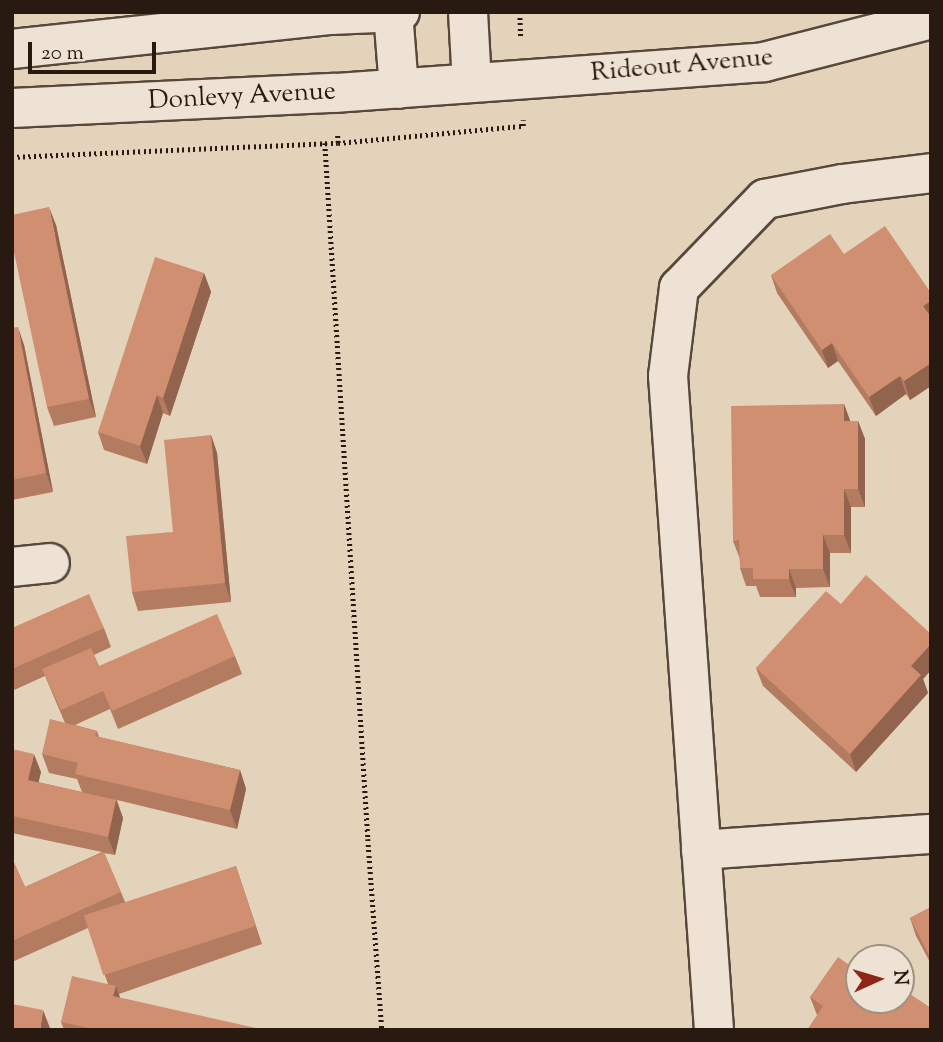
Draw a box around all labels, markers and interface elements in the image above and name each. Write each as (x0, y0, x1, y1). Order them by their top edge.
scale bar (32, 28, 159, 72)
text: 20 m (41, 39, 84, 69)
street label: Rideout Avenue (590, 42, 774, 90)
street label: Donlevy Avenue (147, 77, 337, 117)
north arrow (845, 944, 915, 1014)
text: N (885, 969, 913, 986)

